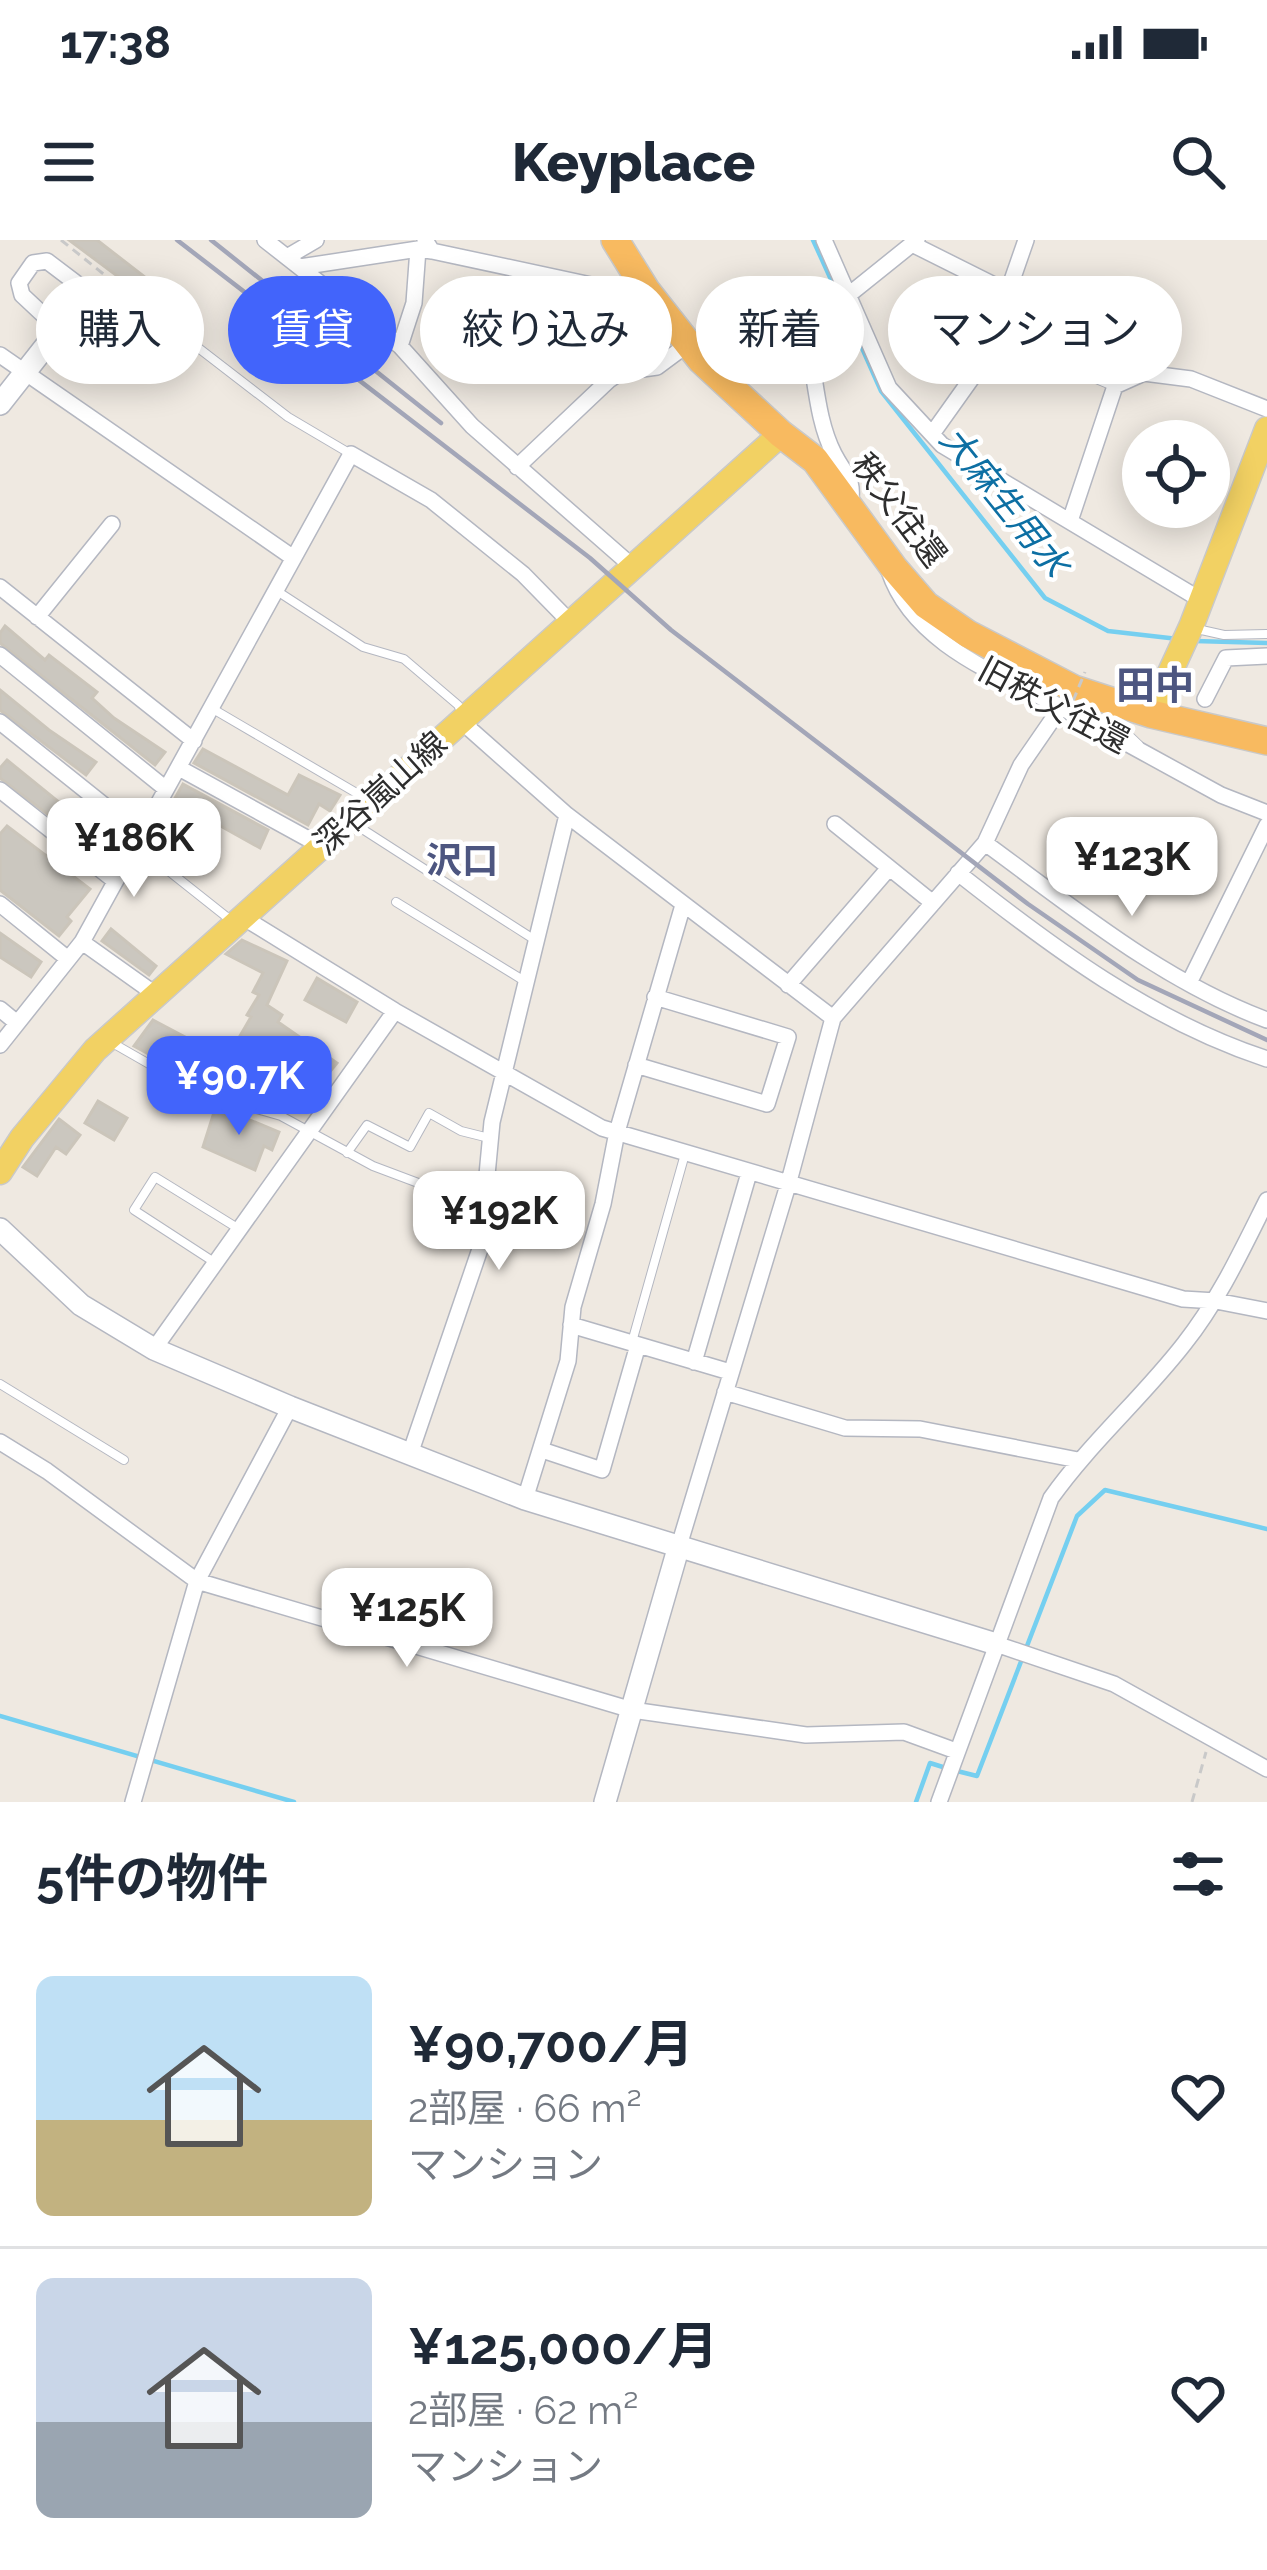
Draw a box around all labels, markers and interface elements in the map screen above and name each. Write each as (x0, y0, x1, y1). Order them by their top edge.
text: 17:38 (60, 16, 171, 69)
icon: menu (36, 129, 102, 195)
icon: search (1165, 129, 1231, 195)
text: Keyplace (512, 130, 755, 194)
chip: 購入 (36, 276, 204, 384)
chip: 賃貸 (228, 276, 396, 384)
chip: 絞り込み (420, 276, 672, 384)
chip: 新着 (696, 276, 864, 384)
chip: マンション (888, 276, 1182, 384)
water label: 大麻生用水 (932, 418, 1080, 587)
map controls (1122, 420, 1230, 528)
button: locate (1122, 420, 1230, 528)
street label: 秩父往還 (844, 446, 954, 574)
street label: 旧秩父往還 (972, 649, 1136, 761)
district label: 田中 (1116, 662, 1194, 708)
street label: 深谷嵐山線 (306, 723, 454, 863)
pin: ¥186K (50, 798, 218, 900)
text: ¥186K (74, 814, 194, 860)
pin: ¥123K (1048, 817, 1216, 919)
text: ¥123K (1074, 833, 1190, 879)
district label: 沢口 (426, 839, 498, 881)
pin: ¥90.7K (141, 1036, 337, 1138)
text: ¥90.7K (174, 1052, 304, 1098)
pin: ¥192K (415, 1171, 583, 1273)
text: ¥192K (440, 1187, 558, 1233)
pin: ¥125K (323, 1568, 491, 1670)
text: ¥125K (349, 1584, 465, 1630)
icon: filters (1165, 1841, 1231, 1907)
text: 5件の物件 (36, 1848, 268, 1908)
text: ¥90,700/月 (408, 2014, 694, 2074)
icon: home (132, 2024, 276, 2168)
icon: heart (1165, 2063, 1231, 2129)
text: 2部屋 · 66 m² (408, 2085, 642, 2131)
text: マンション (408, 2141, 603, 2187)
text: ¥125,000/月 (408, 2316, 718, 2376)
icon: home (132, 2326, 276, 2470)
icon: heart (1165, 2365, 1231, 2431)
text: 2部屋 · 62 m² (408, 2387, 638, 2433)
text: マンション (408, 2443, 603, 2489)

